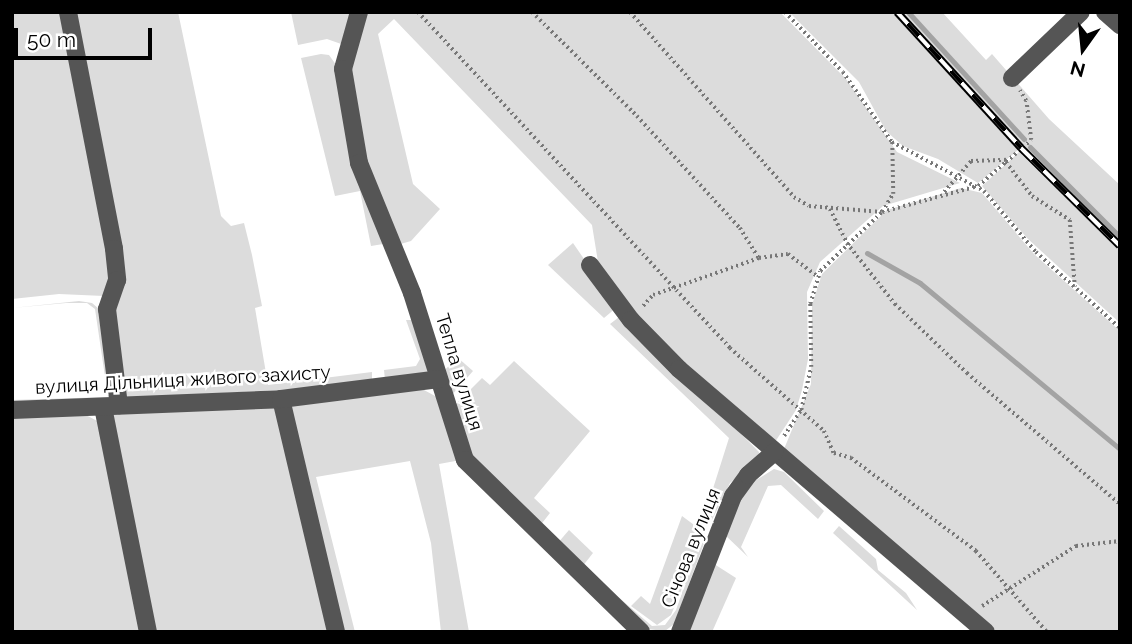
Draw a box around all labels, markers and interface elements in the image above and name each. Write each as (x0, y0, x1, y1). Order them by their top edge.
scale bar (18, 14, 156, 58)
north arrow (1048, 14, 1118, 84)
text: 50 m (27, 27, 76, 52)
text: N (1068, 57, 1087, 82)
street label: Тепла вулиця (430, 311, 488, 433)
street label: вулиця Дільниця живого захисту (35, 361, 331, 399)
street label: Січова вулиця (657, 485, 725, 611)

